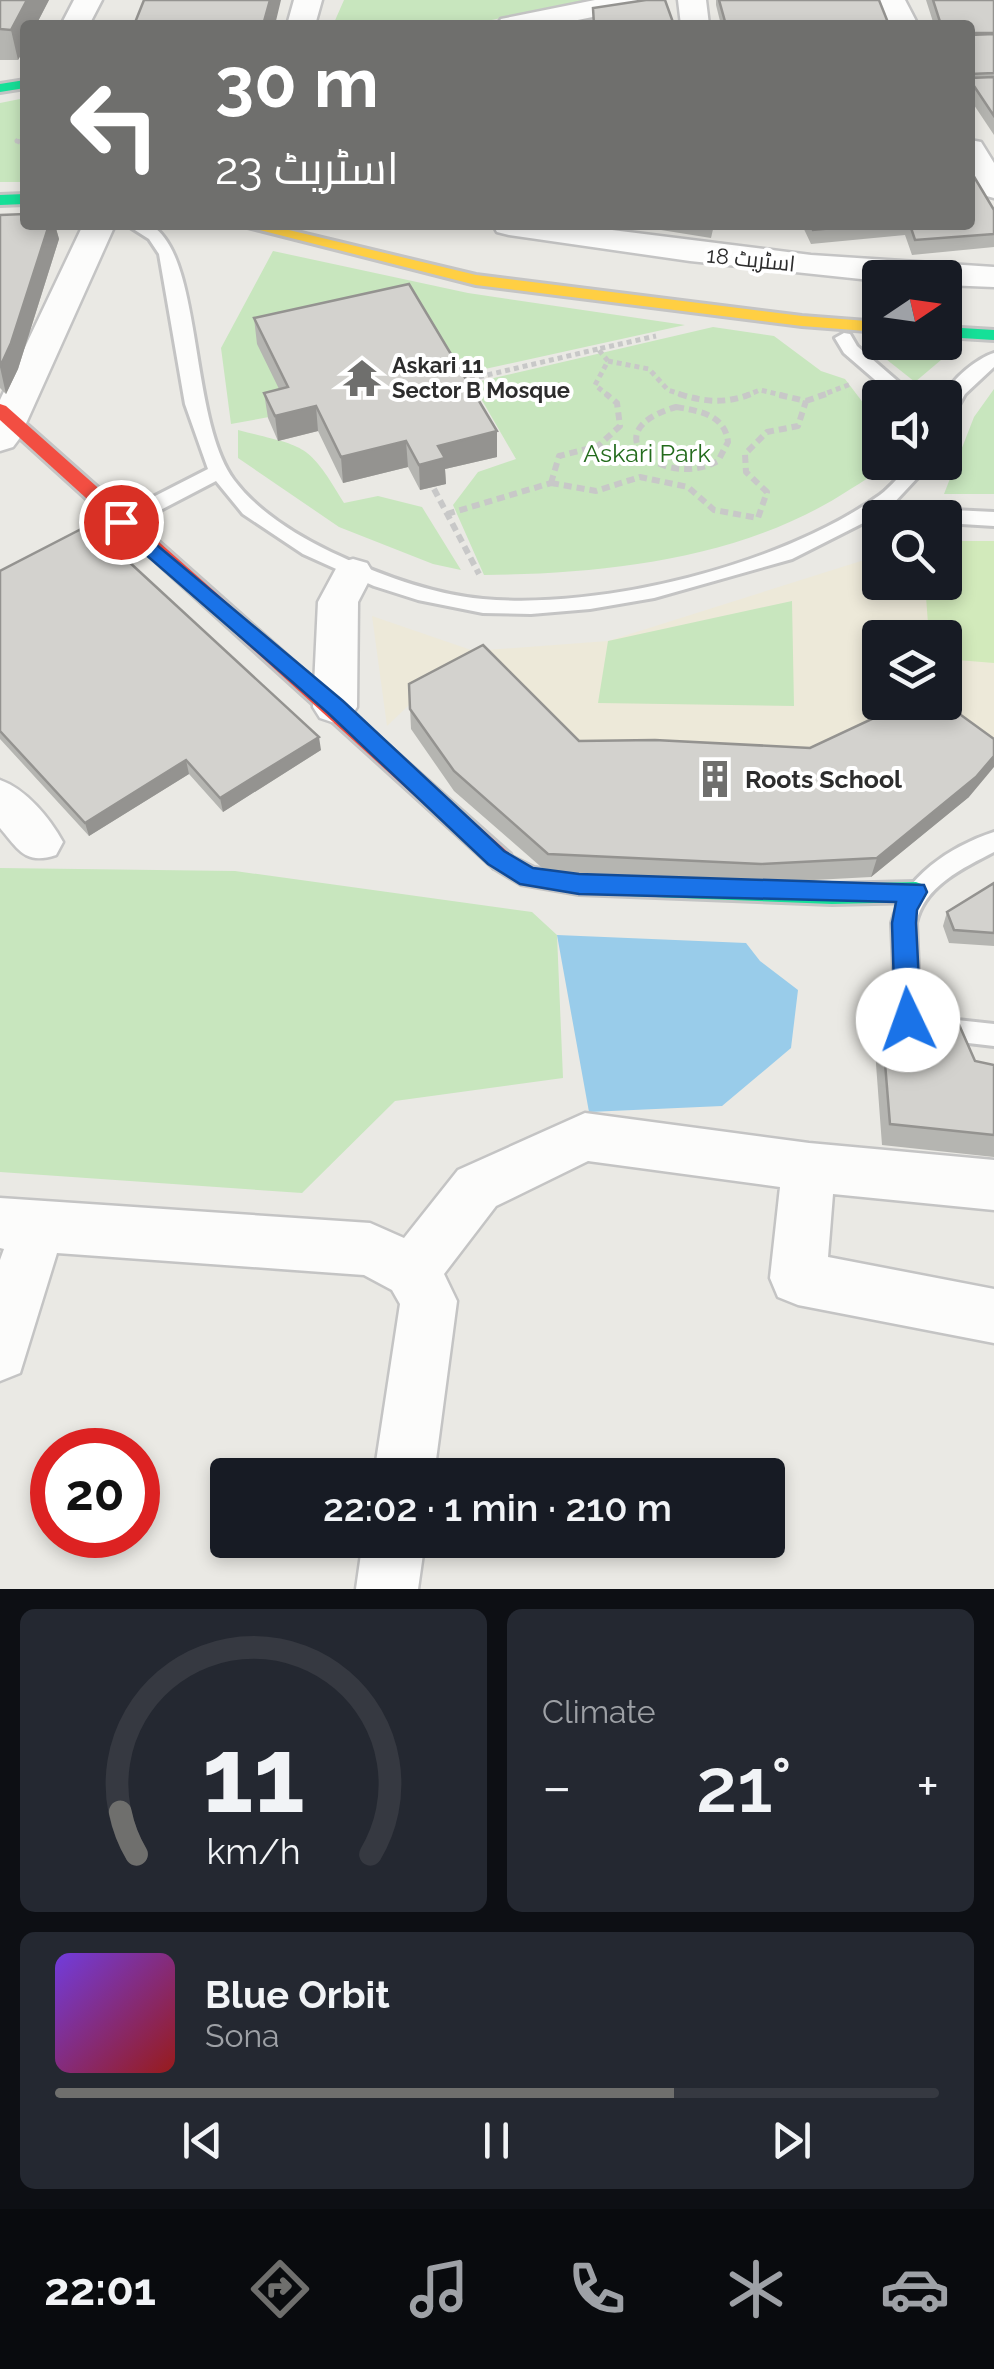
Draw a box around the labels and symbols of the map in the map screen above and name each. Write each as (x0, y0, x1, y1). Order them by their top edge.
street label: اسٹریٹ 18 (705, 241, 797, 277)
north arrow (862, 260, 962, 360)
place label: Askari 11 Sector B Mosque (392, 352, 570, 403)
temple icon: Askari 11 Sector B Mosque (341, 357, 383, 399)
park label: Askari Park (583, 438, 711, 468)
pin (79, 480, 164, 565)
building icon: Roots School (694, 758, 736, 800)
place label: Roots School (745, 764, 902, 794)
position arrow (856, 968, 960, 1072)
speed limit sign: 20 (30, 1428, 160, 1558)

